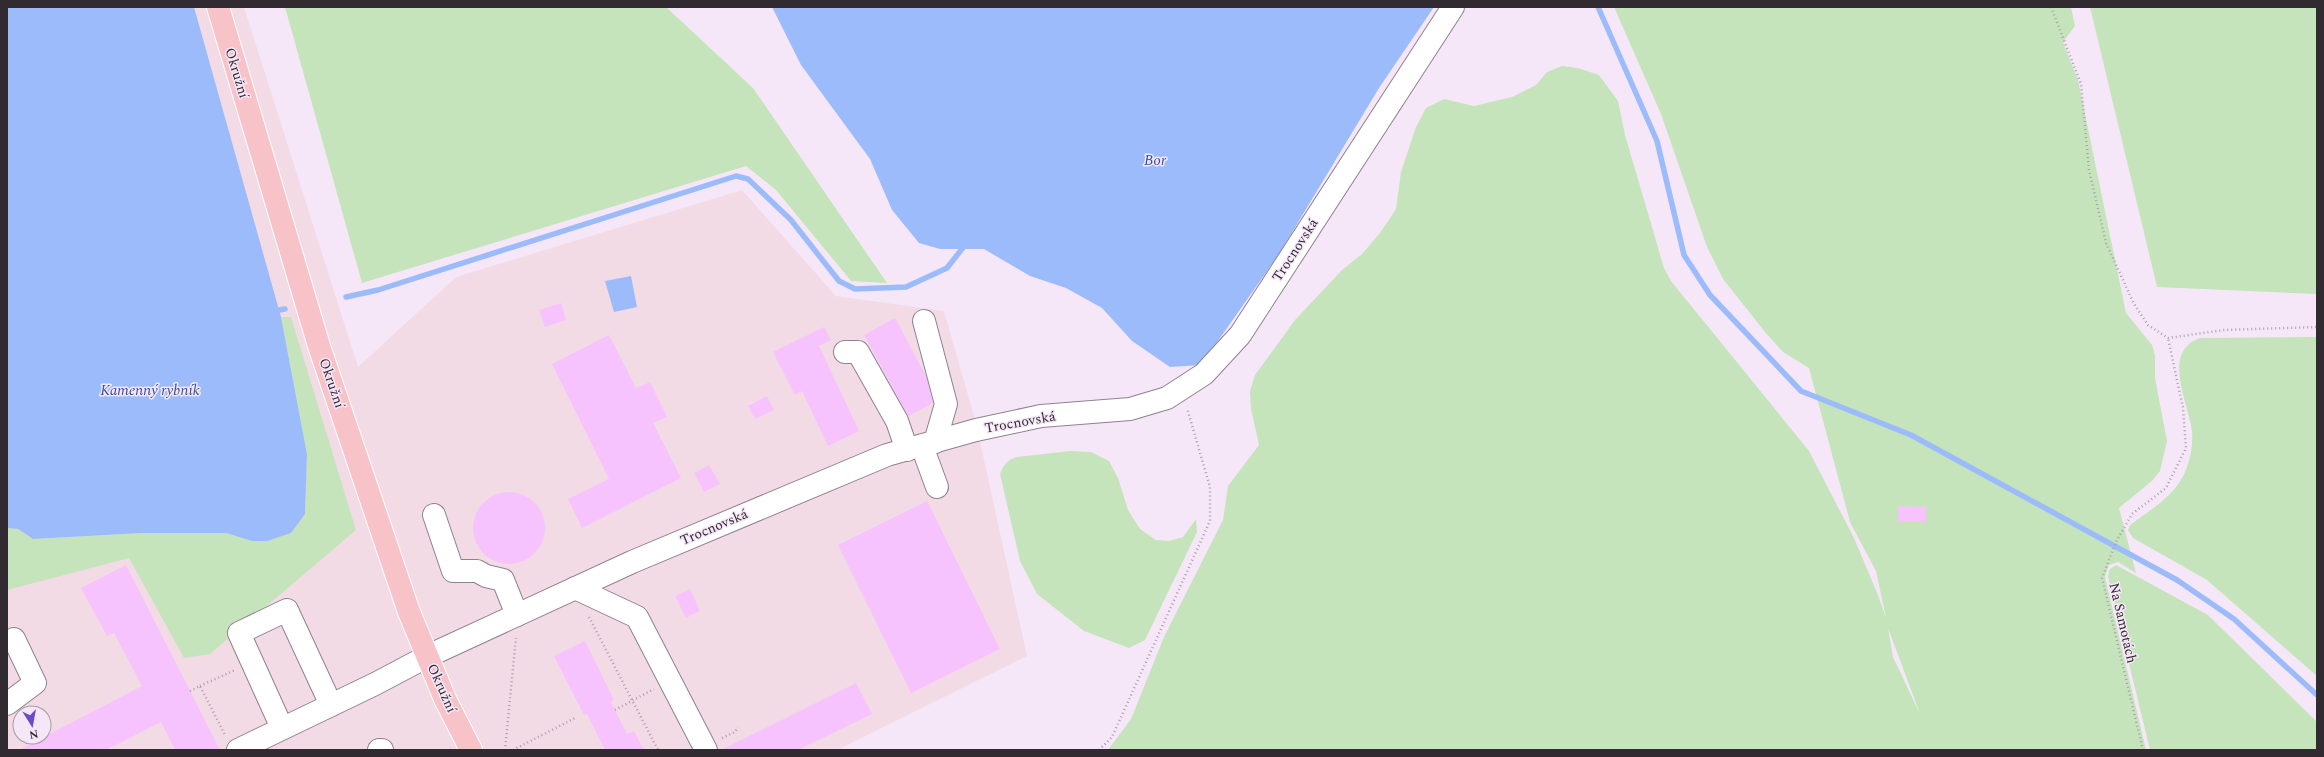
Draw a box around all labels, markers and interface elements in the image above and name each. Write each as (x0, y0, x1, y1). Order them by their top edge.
street label: Okružní (219, 45, 255, 101)
water label: Bor (1144, 149, 1167, 172)
street label: Trocnovská (1267, 214, 1323, 286)
street label: Okružní (314, 355, 351, 411)
water label: Kamenný rybník (100, 379, 200, 402)
street label: Trocnovská (983, 405, 1057, 439)
street label: Trocnovská (677, 503, 751, 551)
street label: Na Samotách (2104, 581, 2142, 665)
street label: Okružní (422, 660, 462, 716)
north arrow (12, 705, 52, 745)
text: N (28, 725, 40, 744)

